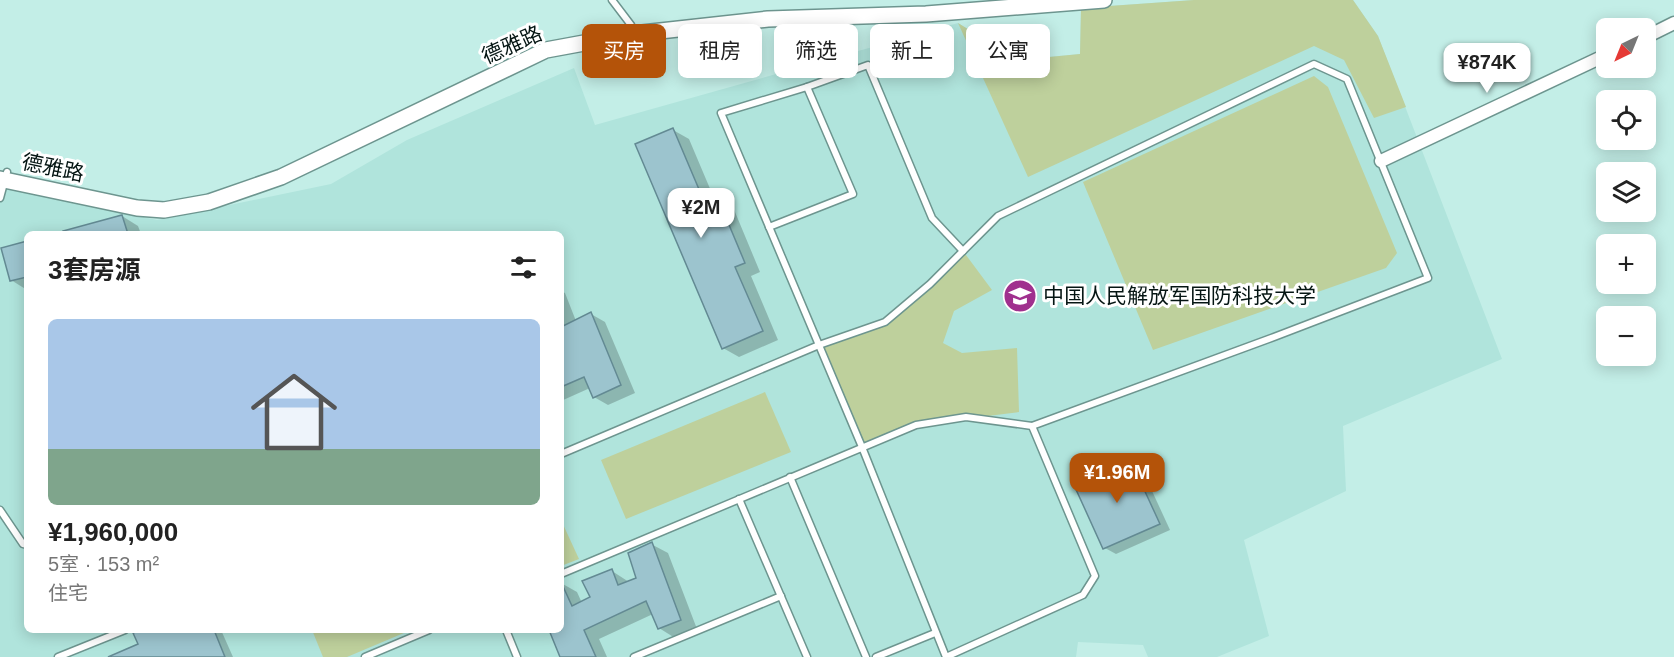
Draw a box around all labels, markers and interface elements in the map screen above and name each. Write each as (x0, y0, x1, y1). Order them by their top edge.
north arrow (1596, 18, 1656, 78)
map controls (1596, 18, 1656, 366)
street label: 德雅路 (478, 21, 545, 68)
chip: 买房 (582, 24, 666, 78)
chip: 租房 (678, 24, 762, 78)
chip: 筛选 (774, 24, 858, 78)
chip: 新上 (870, 24, 954, 78)
chip: 公寓 (966, 24, 1050, 78)
pin: ¥874K (1445, 43, 1529, 94)
text: ¥874K (1458, 51, 1516, 73)
button: locate (1596, 90, 1656, 150)
street label: 德雅路 (20, 150, 86, 185)
button: layers (1596, 162, 1656, 222)
pin: ¥2M (672, 188, 730, 239)
text: ¥2M (682, 196, 720, 218)
button: + (1596, 234, 1656, 294)
icon: filters (507, 251, 540, 284)
text: 3套房源 (48, 255, 140, 285)
school or university icon: 中国人民解放军国防科技大学 (1002, 278, 1038, 314)
place label: 中国人民解放军国防科技大学 (1043, 284, 1316, 307)
button: − (1596, 306, 1656, 366)
icon: home (240, 358, 348, 466)
pin: ¥1.96M (1068, 453, 1166, 504)
text: ¥1.96M (1084, 461, 1150, 483)
text: ¥1,960,000 (48, 517, 178, 547)
text: 5室 · 153 m² (48, 553, 159, 575)
text: 住宅 (48, 582, 88, 604)

